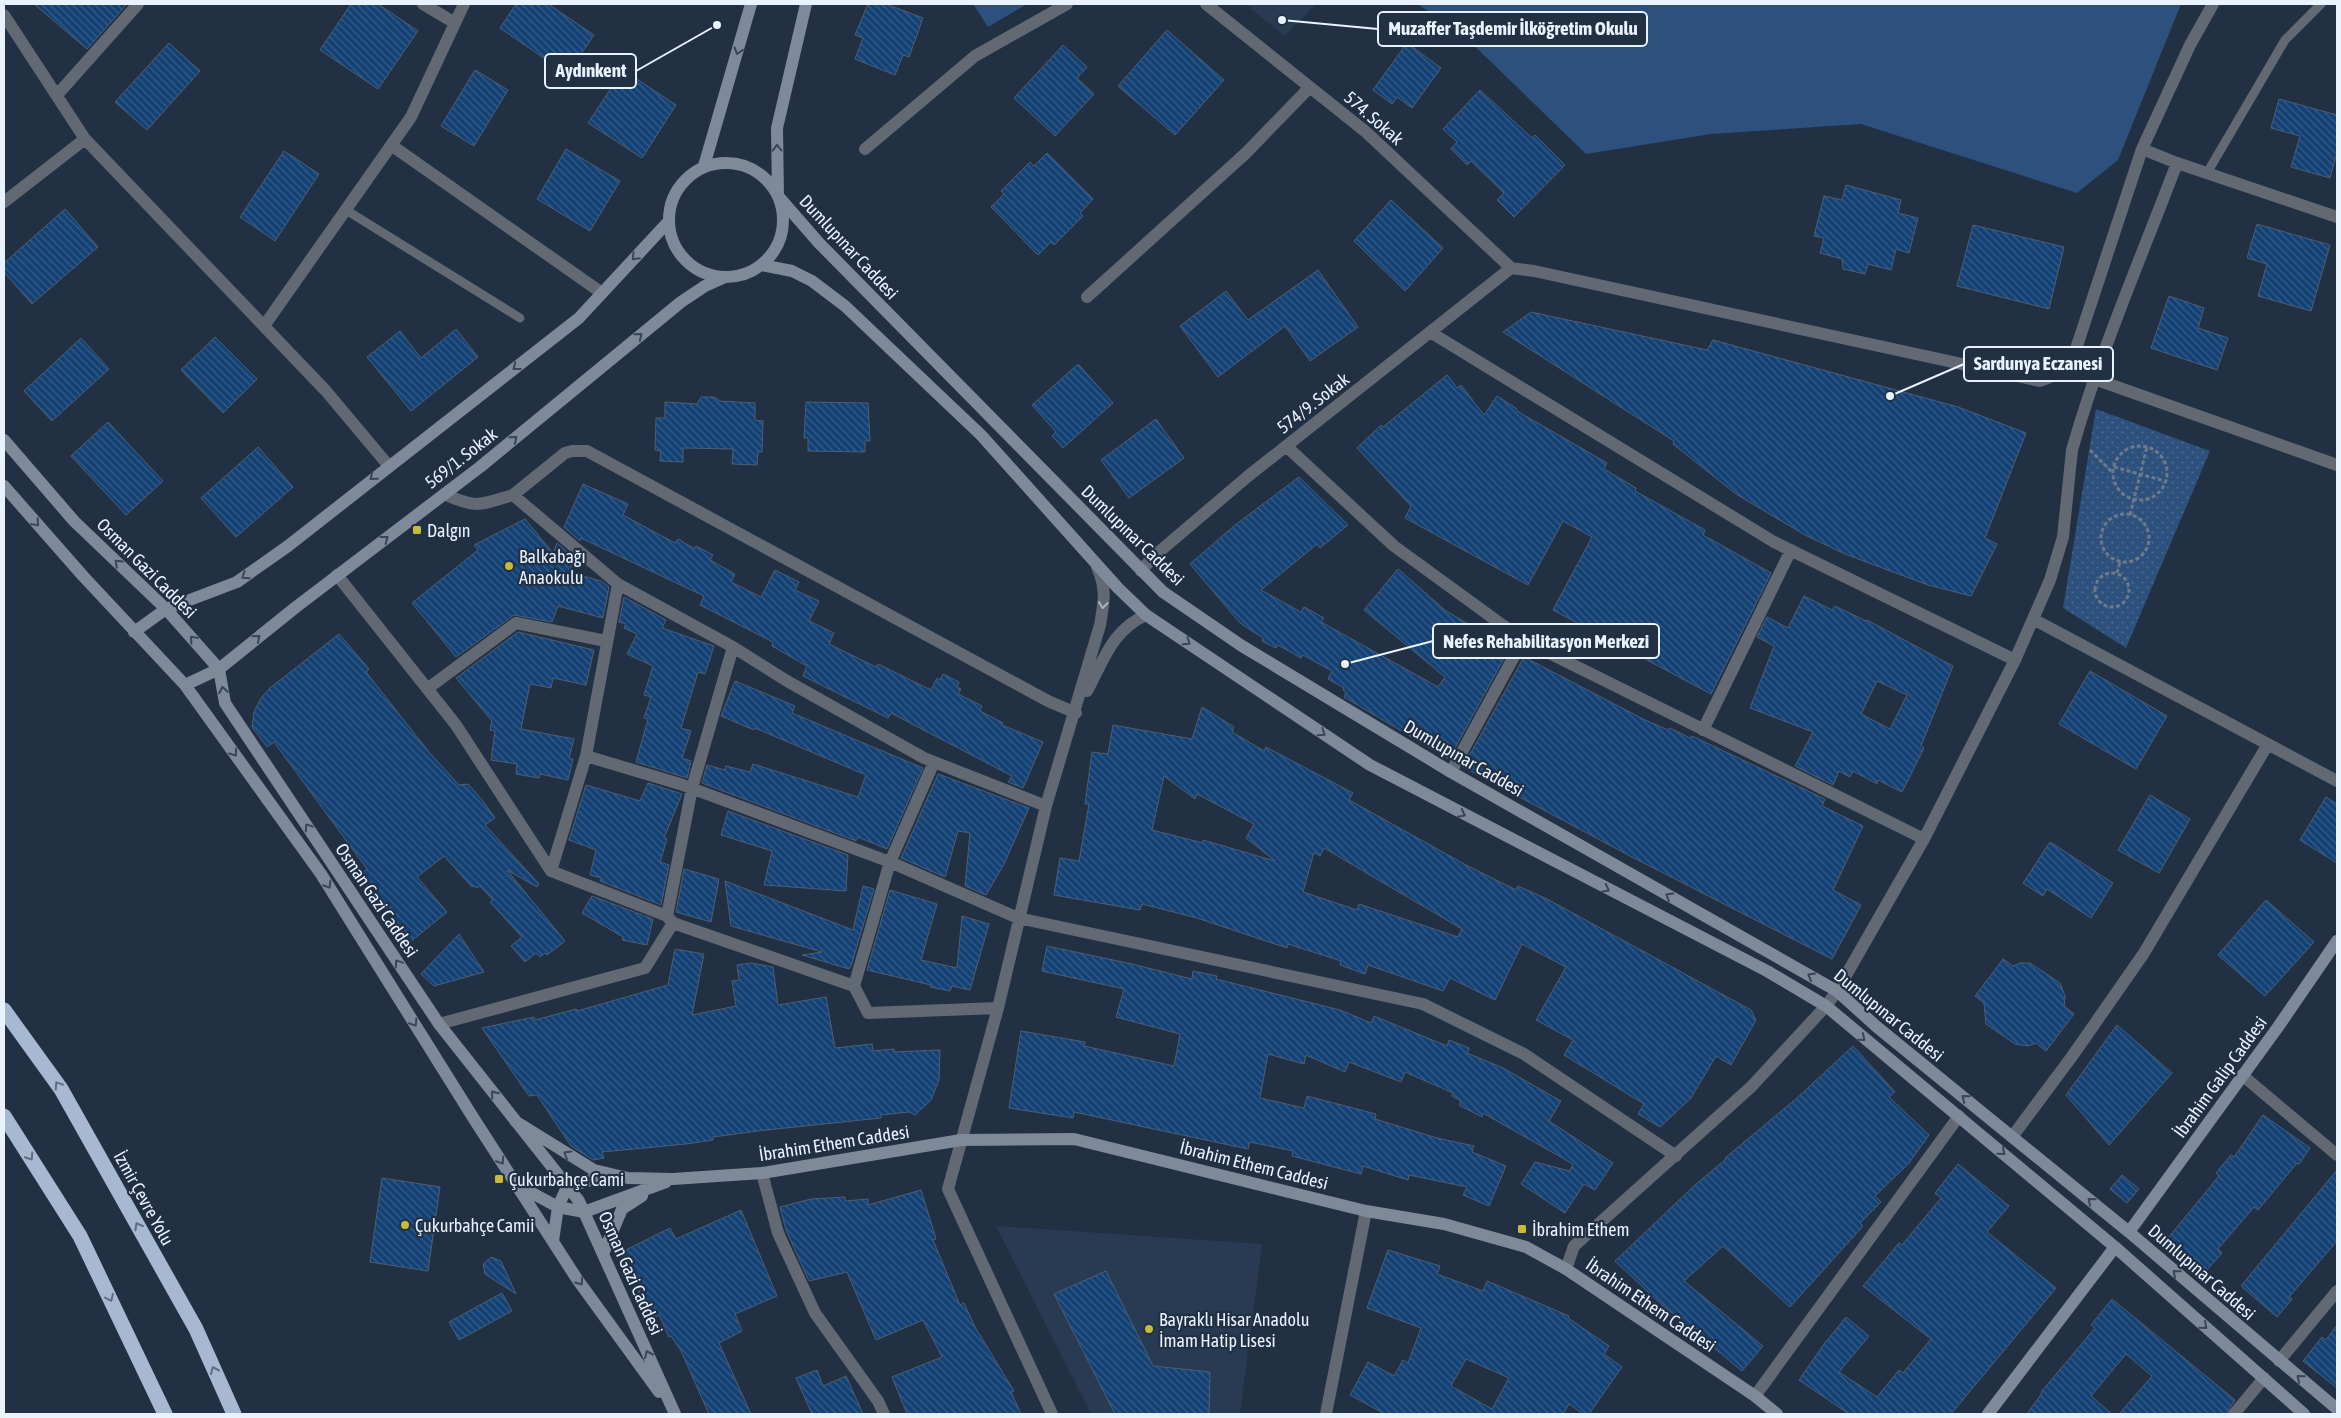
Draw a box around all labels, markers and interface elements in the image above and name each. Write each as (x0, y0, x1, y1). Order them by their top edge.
callout: Muzaffer Taşdemir İlköğretim Okulu (1378, 12, 1647, 46)
text: Muzaffer Taşdemir İlköğretim Okulu (1388, 17, 1638, 39)
one-way arrow (733, 46, 743, 54)
callout: Aydınkent (545, 54, 636, 88)
text: Aydınkent (555, 59, 627, 81)
street label: 574. Sokak (1340, 87, 1408, 149)
one-way arrow (772, 143, 782, 151)
street label: Dumlupınar Caddesi (795, 190, 903, 304)
one-way arrow (632, 252, 641, 261)
one-way arrow (633, 333, 642, 342)
callout: Sardunya Eczanesi (1964, 347, 2113, 381)
text: Sardunya Eczanesi (1974, 352, 2102, 374)
one-way arrow (512, 361, 522, 370)
street label: 574/9. Sokak (1273, 368, 1353, 438)
street label: 569/1. Sokak (421, 423, 501, 493)
one-way arrow (508, 436, 517, 445)
one-way arrow (370, 472, 379, 481)
street label: Dumlupınar Caddesi (1077, 481, 1189, 589)
street label: Osman Gazi Caddesi (93, 514, 201, 622)
one-way arrow (30, 517, 39, 526)
place label: Dalgın (427, 520, 471, 541)
marker: Dalgın (411, 524, 423, 536)
one-way arrow (379, 536, 388, 544)
place label: Balkabağı Anaokulu (519, 546, 586, 588)
one-way arrow (115, 560, 124, 569)
marker: Balkabağı Anaokulu (503, 560, 515, 572)
one-way arrow (241, 570, 251, 579)
one-way arrow (1098, 601, 1109, 609)
callout: Nefes Rehabilitasyon Merkezi (1433, 624, 1659, 658)
text: Nefes Rehabilitasyon Merkezi (1443, 630, 1649, 652)
one-way arrow (189, 635, 198, 644)
one-way arrow (251, 636, 260, 644)
one-way arrow (1181, 636, 1191, 645)
one-way arrow (218, 686, 228, 695)
street label: Dumlupınar Caddesi (1400, 715, 1528, 801)
one-way arrow (1316, 727, 1325, 736)
one-way arrow (228, 747, 237, 757)
one-way arrow (1457, 808, 1466, 818)
one-way arrow (304, 824, 314, 833)
street label: Osman Gazi Caddesi (331, 839, 423, 961)
one-way arrow (321, 880, 331, 889)
one-way arrow (1601, 883, 1610, 893)
one-way arrow (1666, 892, 1675, 902)
one-way arrow (394, 959, 404, 968)
street label: Dumlupınar Caddesi (1830, 964, 1948, 1066)
one-way arrow (1807, 972, 1816, 982)
street label: İbrahim Galip Caddesi (2169, 1012, 2271, 1142)
one-way arrow (407, 1018, 417, 1027)
one-way arrow (1857, 1032, 1866, 1041)
one-way arrow (55, 1081, 64, 1091)
one-way arrow (490, 1090, 499, 1099)
one-way arrow (1962, 1096, 1971, 1104)
street label: İbrahim Ethem Caddesi (757, 1121, 911, 1165)
street label: İbrahim Ethem Caddesi (1178, 1136, 1330, 1194)
one-way arrow (1996, 1146, 2005, 1155)
street label: İzmir Çevre Yolu (110, 1147, 178, 1249)
one-way arrow (24, 1151, 33, 1161)
one-way arrow (563, 1151, 572, 1161)
one-way arrow (494, 1155, 504, 1164)
place label: Çukurbahçe Cami (509, 1169, 624, 1190)
marker: Çukurbahçe Cami (493, 1173, 505, 1185)
one-way arrow (2088, 1199, 2097, 1207)
street label: Osman Gazi Caddesi (594, 1208, 668, 1338)
place label: Çukurbahçe Camii (415, 1215, 534, 1236)
marker: Çukurbahçe Camii (399, 1219, 411, 1231)
place label: İbrahim Ethem (1532, 1219, 1629, 1240)
street label: Dumlupınar Caddesi (2144, 1220, 2260, 1324)
one-way arrow (134, 1223, 144, 1232)
marker: İbrahim Ethem (1516, 1223, 1528, 1235)
street label: İbrahim Ethem Caddesi (1582, 1254, 1720, 1356)
one-way arrow (2173, 1269, 2182, 1278)
one-way arrow (574, 1276, 583, 1286)
one-way arrow (104, 1293, 114, 1302)
place label: Bayraklı Hisar Anadolu İmam Hatip Lisesi (1159, 1309, 1309, 1351)
one-way arrow (2198, 1320, 2207, 1329)
marker: Bayraklı Hisar Anadolu İmam Hatip Lisesi (1143, 1323, 1155, 1335)
one-way arrow (644, 1350, 654, 1359)
one-way arrow (210, 1366, 221, 1375)
one-way arrow (2297, 1375, 2306, 1384)

